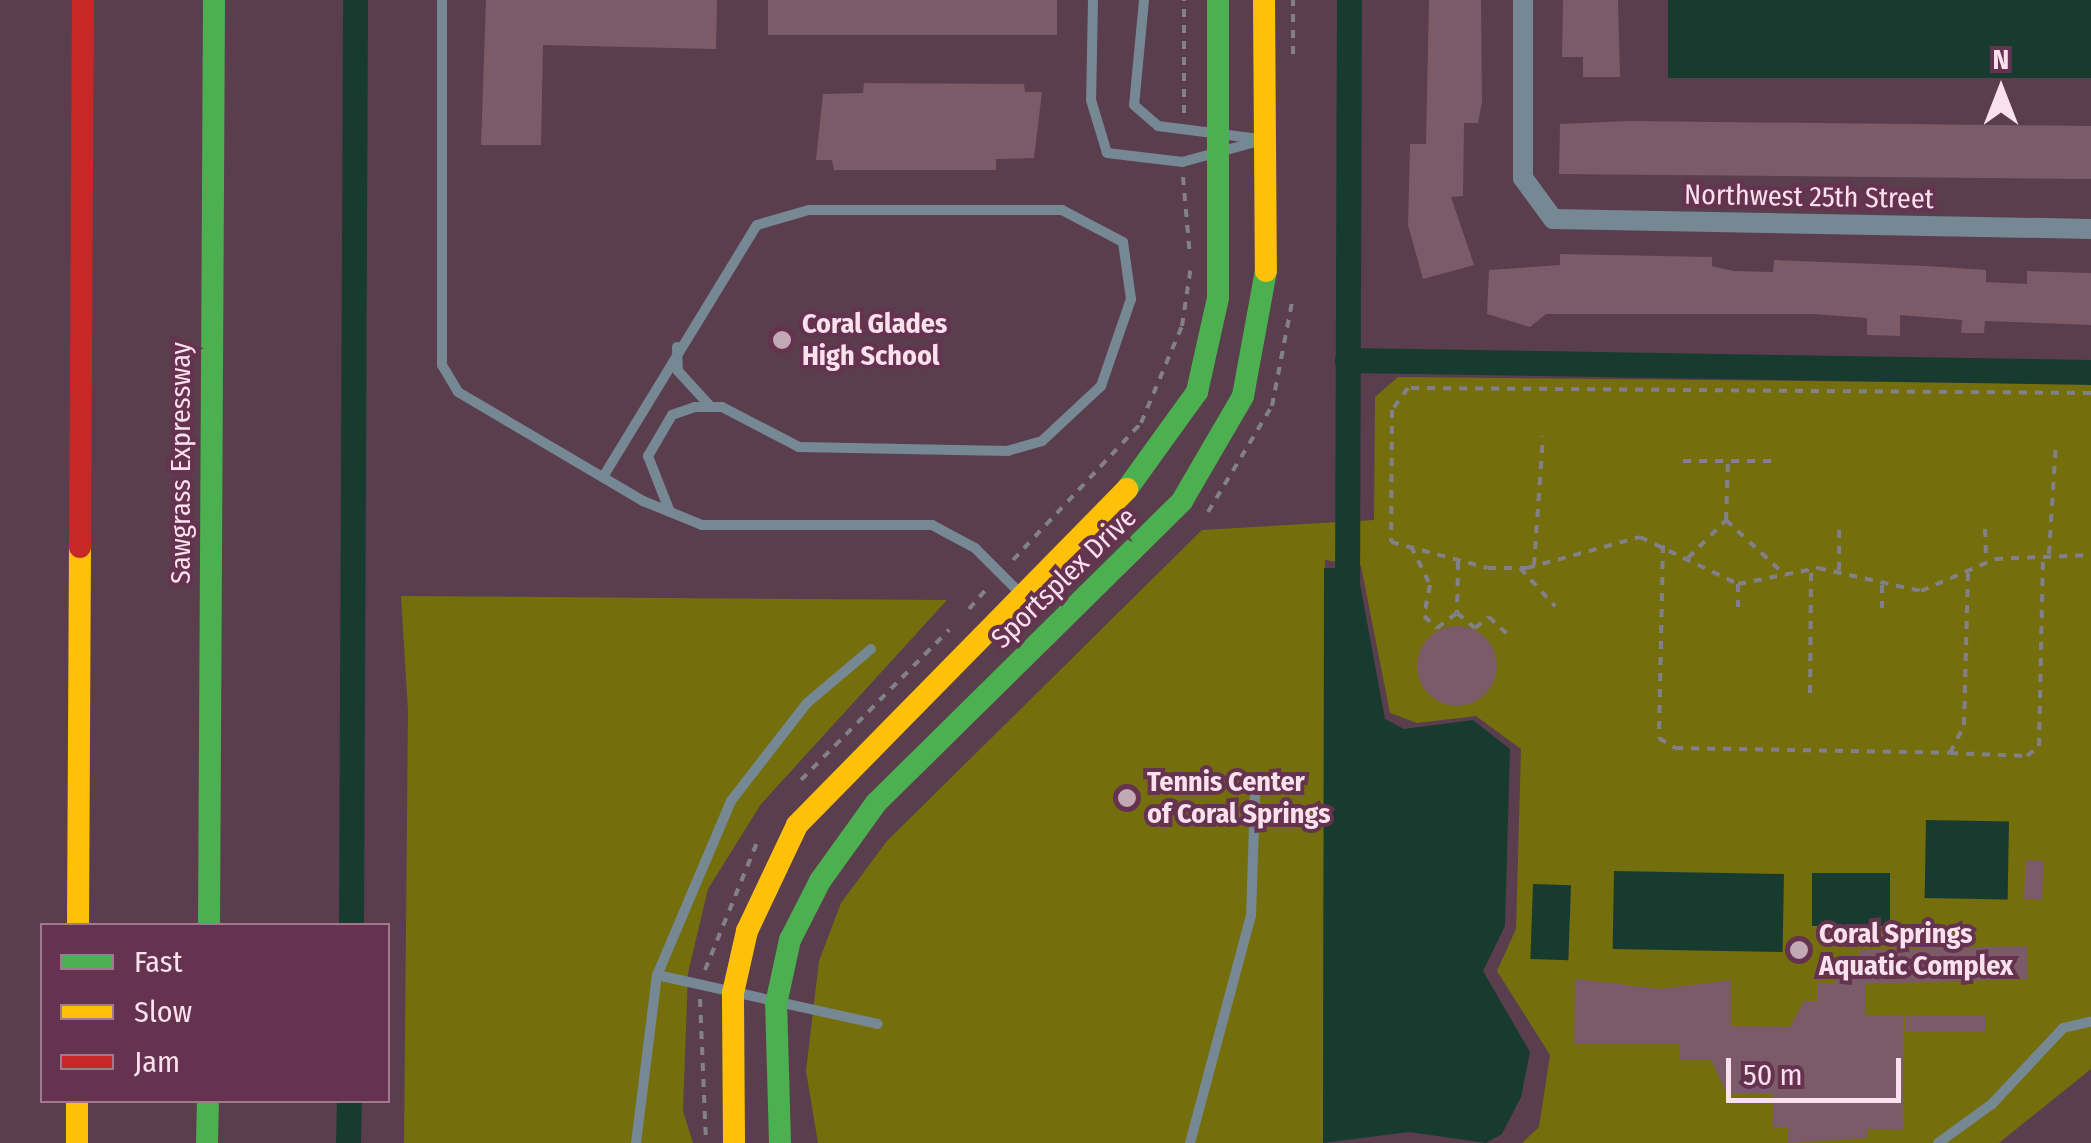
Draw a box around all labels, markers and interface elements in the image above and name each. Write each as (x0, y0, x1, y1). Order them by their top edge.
north arrow (1951, 40, 2051, 140)
text: N (1993, 43, 2009, 76)
street label: Northwest 25th Street (1684, 178, 1934, 216)
place label: Coral Glades High School (802, 307, 947, 373)
marker: Coral Glades High School (771, 329, 793, 351)
street label: Sawgrass Expressway (164, 342, 198, 584)
street label: Sportsplex Drive (985, 501, 1143, 655)
place label: Tennis Center of Coral Springs (1147, 765, 1330, 831)
marker: Tennis Center of Coral Springs (1116, 787, 1138, 809)
place label: Coral Springs Aquatic Complex (1819, 917, 2013, 983)
legend (40, 923, 390, 1103)
marker: Coral Springs Aquatic Complex (1788, 939, 1810, 961)
text: Fast (134, 944, 182, 980)
text: Slow (134, 994, 192, 1030)
scale bar (1731, 1038, 1906, 1100)
text: Jam (134, 1044, 180, 1080)
text: 50 m (1743, 1057, 1803, 1093)

